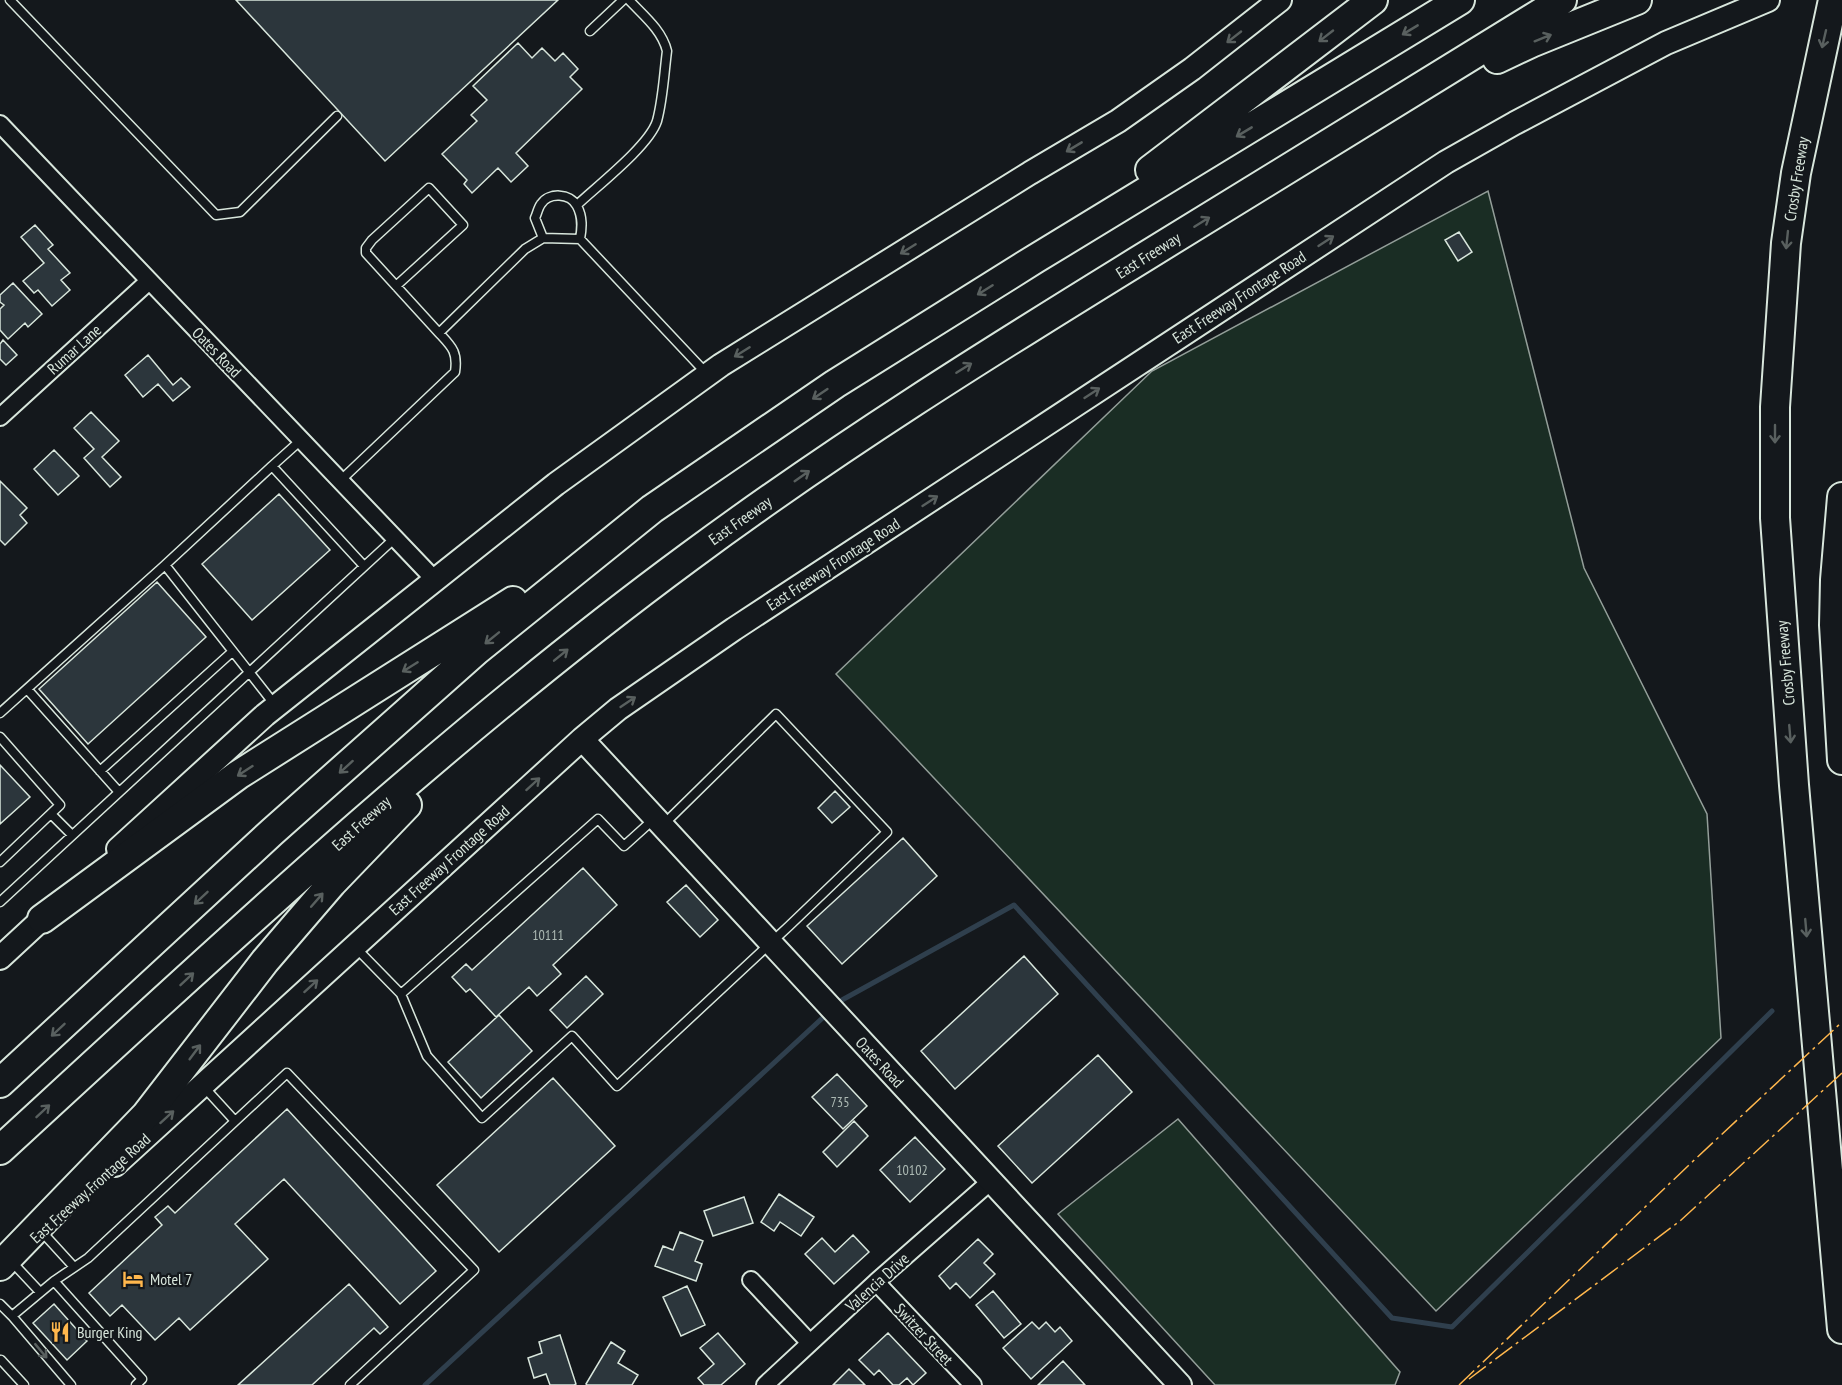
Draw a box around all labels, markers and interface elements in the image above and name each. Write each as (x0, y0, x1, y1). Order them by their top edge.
one-way arrow (1402, 25, 1419, 37)
one-way arrow (1318, 29, 1334, 42)
one-way arrow (1227, 30, 1243, 43)
one-way arrow (1818, 30, 1830, 49)
one-way arrow (1533, 32, 1551, 43)
one-way arrow (1236, 126, 1253, 138)
street label: Crosby Freeway (1779, 135, 1813, 223)
one-way arrow (1066, 141, 1083, 153)
one-way arrow (1193, 215, 1210, 227)
street label: East Freeway (1112, 227, 1184, 283)
one-way arrow (1781, 229, 1792, 249)
one-way arrow (1317, 234, 1334, 246)
one-way arrow (900, 243, 917, 255)
street label: East Freeway Frontage Road (1168, 246, 1310, 348)
one-way arrow (977, 285, 994, 297)
street label: Rumar Lane (43, 320, 105, 378)
street label: Oates Road (188, 323, 246, 381)
one-way arrow (734, 346, 751, 358)
one-way arrow (955, 362, 972, 374)
one-way arrow (1084, 387, 1100, 399)
one-way arrow (812, 388, 829, 400)
one-way arrow (1769, 424, 1781, 444)
one-way arrow (793, 470, 809, 482)
street label: East Freeway (705, 491, 775, 549)
one-way arrow (921, 494, 938, 507)
street label: East Freeway Frontage Road (762, 513, 904, 615)
street label: Crosby Freeway (1771, 620, 1799, 706)
one-way arrow (485, 631, 500, 645)
one-way arrow (553, 648, 569, 661)
one-way arrow (402, 661, 419, 673)
one-way arrow (619, 696, 635, 708)
one-way arrow (1785, 723, 1796, 743)
one-way arrow (339, 760, 354, 774)
one-way arrow (237, 765, 254, 777)
one-way arrow (525, 777, 540, 791)
street label: East Freeway (327, 791, 395, 855)
street label: East Freeway Frontage Road (385, 801, 513, 919)
one-way arrow (194, 890, 209, 905)
one-way arrow (310, 893, 324, 908)
one-way arrow (1801, 918, 1812, 938)
house number: 10111 (532, 926, 564, 944)
one-way arrow (179, 972, 194, 986)
one-way arrow (303, 979, 318, 993)
one-way arrow (51, 1023, 66, 1037)
street label: Oates Road (851, 1032, 909, 1092)
one-way arrow (189, 1045, 202, 1061)
house number: 735 (831, 1093, 849, 1111)
one-way arrow (35, 1104, 50, 1118)
one-way arrow (159, 1110, 174, 1124)
street label: East Freeway Frontage Road (26, 1129, 154, 1247)
house number: 10102 (896, 1161, 928, 1179)
street label: Valencia Drive (840, 1248, 913, 1316)
hotel icon: Motel 7 (121, 1267, 145, 1291)
place label: Motel 7 (150, 1269, 192, 1289)
street label: Switzer Street (890, 1299, 958, 1369)
restaurant icon: Burger King (48, 1320, 72, 1344)
place label: Burger King (77, 1322, 142, 1342)
one-way arrow (35, 1343, 48, 1359)

